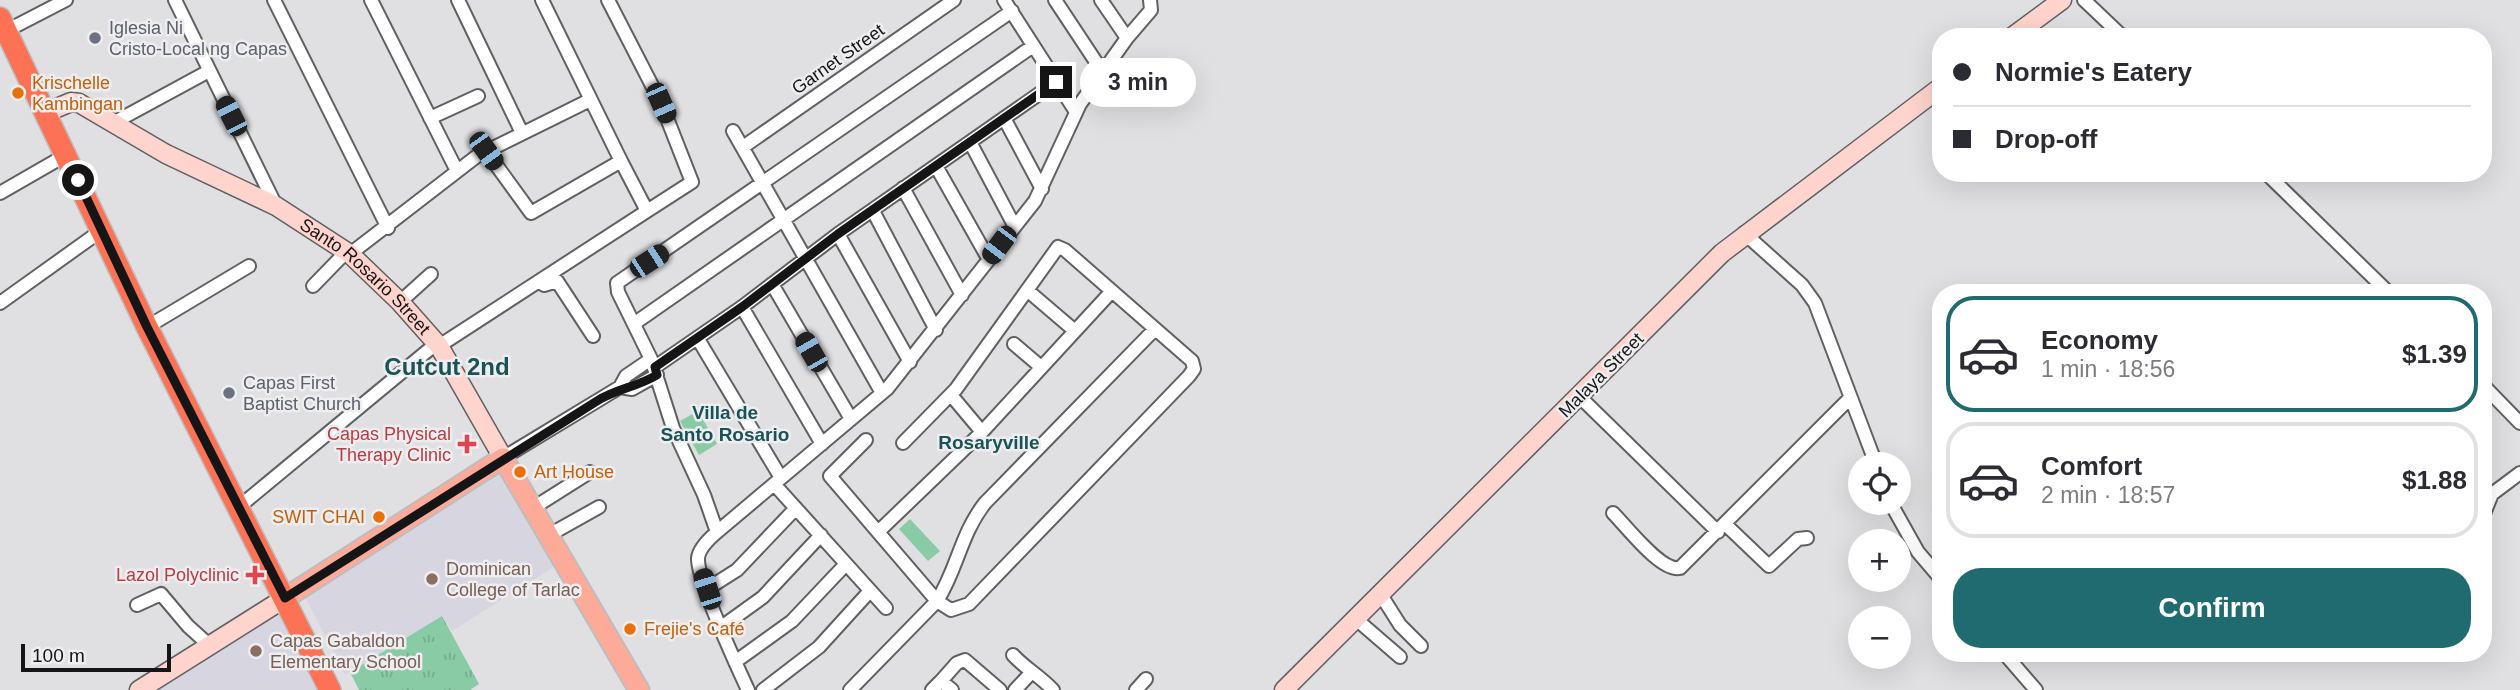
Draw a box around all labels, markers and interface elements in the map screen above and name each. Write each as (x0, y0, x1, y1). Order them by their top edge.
place label: Iglesia Ni Cristo-Local ng Capas (109, 18, 287, 59)
street label: Garnet Street (788, 20, 888, 98)
marker: Iglesia Ni Cristo-Local ng Capas (87, 30, 103, 46)
callout: 3 min (1080, 57, 1196, 106)
text: Normie's Eatery (1995, 57, 2192, 87)
route end (1040, 66, 1072, 98)
text: 3 min (1108, 69, 1168, 95)
place label: Krischelle Kambingan (32, 73, 123, 114)
car (643, 80, 680, 126)
marker: Krischelle Kambingan (10, 85, 26, 101)
car (213, 93, 250, 139)
text: Drop-off (1995, 124, 2098, 154)
car (466, 128, 507, 174)
route start (62, 164, 94, 196)
street label: Santo Rosario Street (296, 214, 434, 339)
car (978, 222, 1021, 268)
car (626, 241, 673, 281)
icon: car (1957, 323, 2020, 386)
text: Economy (2041, 325, 2158, 355)
car (792, 329, 831, 375)
street label: Malaya Street (1555, 329, 1647, 421)
text: $1.39 (2402, 339, 2467, 369)
district label: Cutcut 2nd (384, 353, 510, 380)
text: 1 min · 18:56 (2041, 356, 2175, 382)
place label: Capas First Baptist Church (243, 373, 361, 414)
marker: Capas First Baptist Church (221, 385, 237, 401)
district label: Villa de Santo Rosario (661, 402, 789, 445)
place label: Capas Physical Therapy Clinic (327, 424, 451, 465)
district label: Rosaryville (938, 432, 1040, 453)
marker: Capas Physical Therapy Clinic (457, 434, 477, 454)
icon: car (1957, 449, 2020, 512)
text: Comfort (2041, 451, 2142, 481)
map controls (1848, 452, 1911, 669)
button: locate (1848, 452, 1911, 515)
place label: Art House (534, 462, 614, 482)
marker: Art House (512, 464, 528, 480)
text: $1.88 (2402, 465, 2467, 495)
text: 2 min · 18:57 (2041, 482, 2175, 508)
place label: SWIT CHAI (272, 507, 365, 527)
marker: SWIT CHAI (371, 509, 387, 525)
button: + (1848, 529, 1911, 592)
place label: Dominican College of Tarlac (446, 559, 580, 600)
place label: Lazol Polyclinic (116, 565, 239, 585)
marker: Lazol Polyclinic (245, 565, 265, 585)
car (691, 566, 724, 612)
button: Confirm (1953, 568, 2471, 648)
marker: Dominican College of Tarlac (424, 571, 440, 587)
button: − (1848, 606, 1911, 669)
place label: Frejie's Café (644, 619, 744, 639)
marker: Frejie's Café (622, 621, 638, 637)
place label: Capas Gabaldon Elementary School (270, 631, 421, 672)
scale bar (21, 641, 172, 673)
marker: Capas Gabaldon Elementary School (248, 643, 264, 659)
text: 100 m (32, 645, 85, 666)

